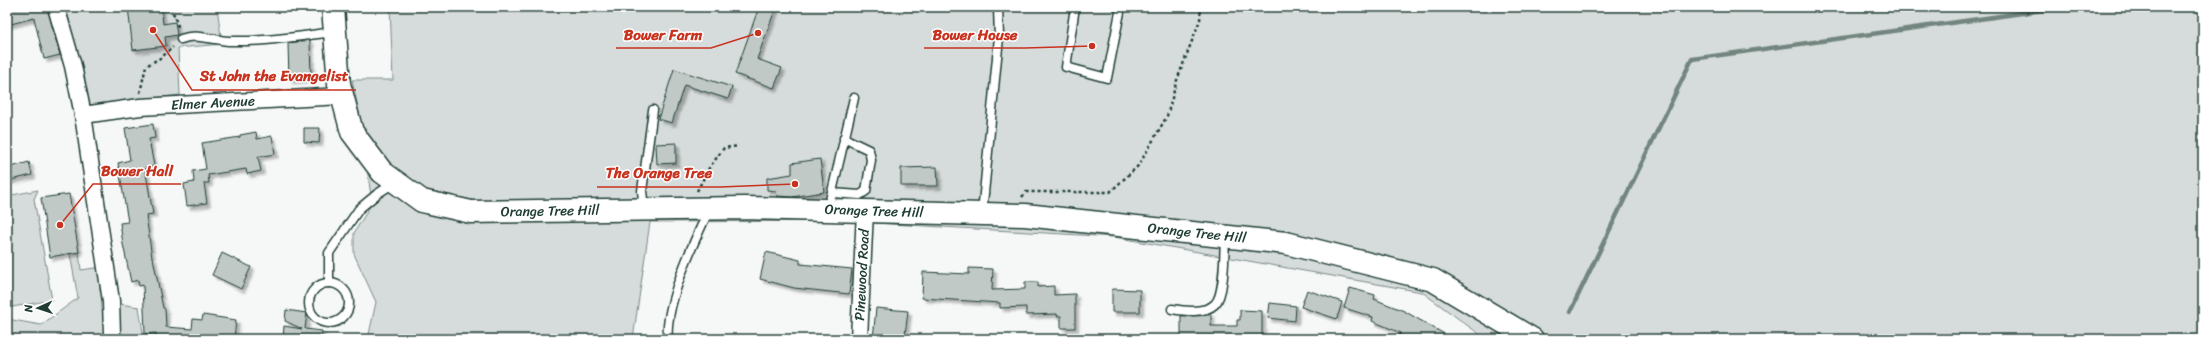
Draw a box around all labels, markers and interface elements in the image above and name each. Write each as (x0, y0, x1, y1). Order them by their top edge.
callout: Bower Farm (616, 21, 711, 48)
callout: Bower House (924, 21, 1025, 48)
text: Bower Farm (624, 22, 703, 48)
text: Bower House (932, 22, 1018, 48)
callout: St John the Evangelist (192, 63, 356, 90)
text: St John the Evangelist (199, 63, 349, 89)
street label: Elmer Avenue (170, 88, 256, 118)
callout: Bower Hall (93, 157, 181, 184)
text: Bower Hall (101, 158, 174, 184)
callout: The Orange Tree (597, 160, 720, 187)
text: The Orange Tree (606, 160, 713, 186)
street label: Orange Tree Hill (824, 197, 925, 225)
street label: Orange Tree Hill (500, 198, 601, 224)
street label: Orange Tree Hill (1147, 215, 1248, 251)
street label: Pinewood Road (847, 227, 877, 322)
north arrow (18, 288, 58, 328)
text: N (19, 304, 38, 314)

